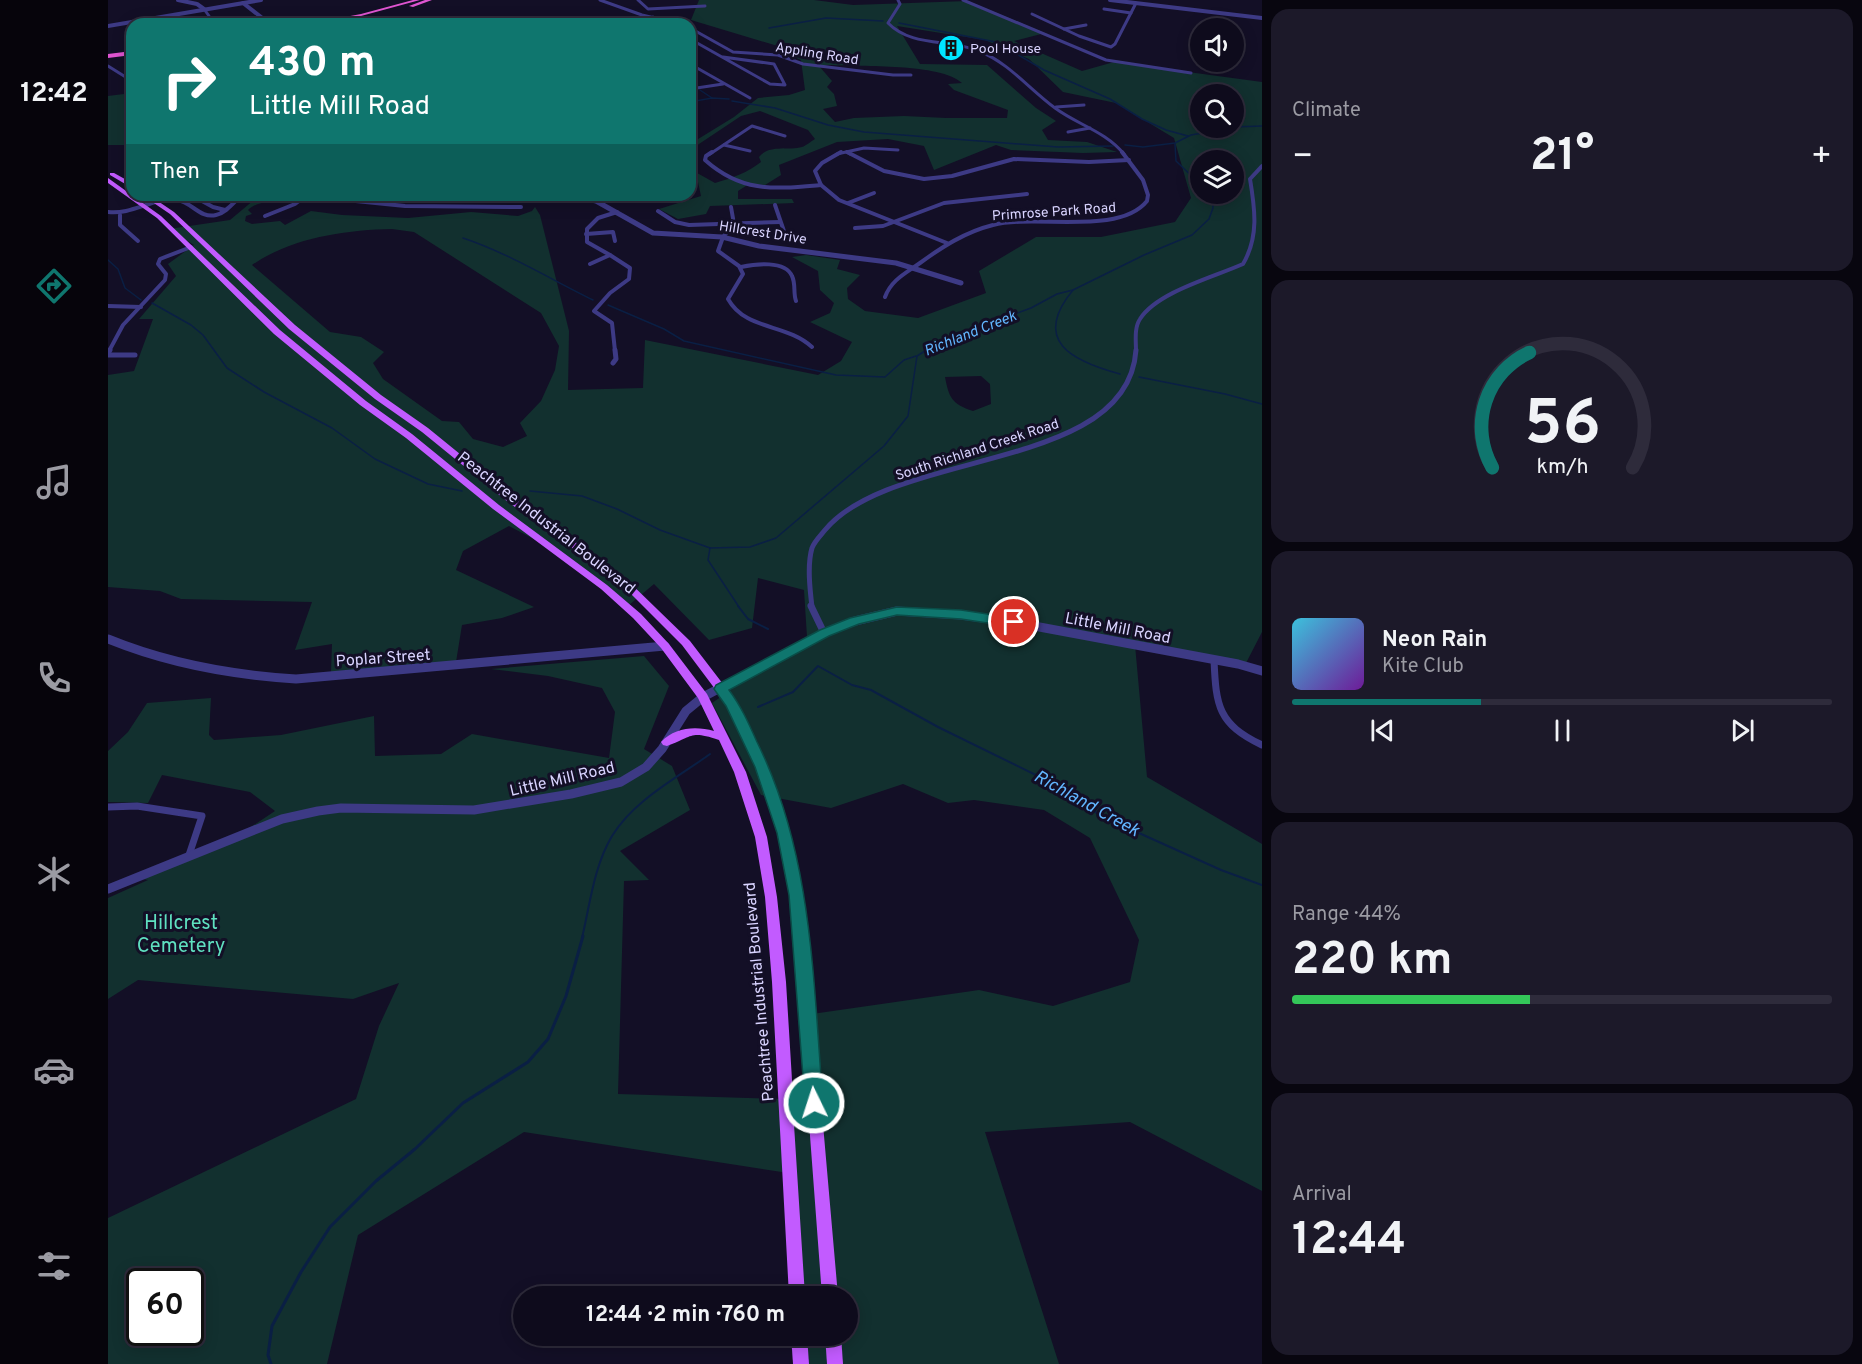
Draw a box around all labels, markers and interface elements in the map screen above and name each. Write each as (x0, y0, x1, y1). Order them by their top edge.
map controls (1190, 18, 1244, 204)
button: sound (1190, 18, 1244, 72)
building icon: Pool House (936, 33, 966, 63)
text: 430 m (249, 38, 375, 91)
street label: Appling Road (774, 40, 860, 69)
place label: Pool House (970, 41, 1041, 58)
icon: right (150, 42, 228, 120)
text: 12:42 (20, 77, 88, 111)
button: search (1190, 84, 1244, 138)
text: Little Mill Road (249, 90, 430, 124)
text: Climate (1292, 98, 1361, 124)
text: 21° (1530, 129, 1594, 186)
text: − (1292, 137, 1313, 179)
text: + (1811, 137, 1832, 179)
button: layers (1190, 150, 1244, 204)
icon: arrive (212, 156, 245, 189)
text: Then (150, 159, 200, 186)
street label: Primrose Park Road (991, 200, 1117, 225)
street label: Hillcrest Drive (718, 218, 808, 249)
icon: directions (33, 265, 75, 307)
water label: Richland Creek (922, 307, 1020, 361)
text: 56 (1524, 387, 1600, 466)
street label: South Richland Creek Road (894, 416, 1061, 485)
street label: Peachtree Industrial Boulevard (453, 448, 639, 599)
text: km/h (1536, 454, 1588, 481)
icon: music (33, 461, 75, 503)
pin (988, 596, 1039, 647)
icon: arrive (997, 605, 1030, 638)
street label: Little Mill Road (1063, 609, 1172, 649)
text: Neon Rain (1382, 627, 1487, 654)
street label: Poplar Street (335, 646, 431, 672)
text: Kite Club (1382, 654, 1464, 680)
icon: phone (33, 657, 75, 699)
icon: previous (1366, 714, 1399, 747)
icon: pause (1546, 714, 1579, 747)
icon: next (1726, 714, 1759, 747)
street label: Little Mill Road (508, 758, 617, 802)
water label: Richland Creek (1029, 766, 1144, 843)
icon: climate (33, 853, 75, 895)
street label: Peachtree Industrial Boulevard (740, 881, 780, 1102)
text: Range · 44% (1292, 902, 1401, 928)
park label: Hillcrest Cemetery (137, 911, 225, 960)
text: 220 km (1292, 933, 1453, 990)
icon: car (33, 1049, 75, 1091)
position arrow (782, 1071, 846, 1135)
text: Arrival (1292, 1182, 1352, 1208)
text: 12:44 (1292, 1213, 1406, 1270)
icon: filters (33, 1245, 75, 1287)
speed limit sign: 60 (126, 1268, 204, 1346)
text: 12:44 · 2 min · 760 m (586, 1302, 785, 1329)

